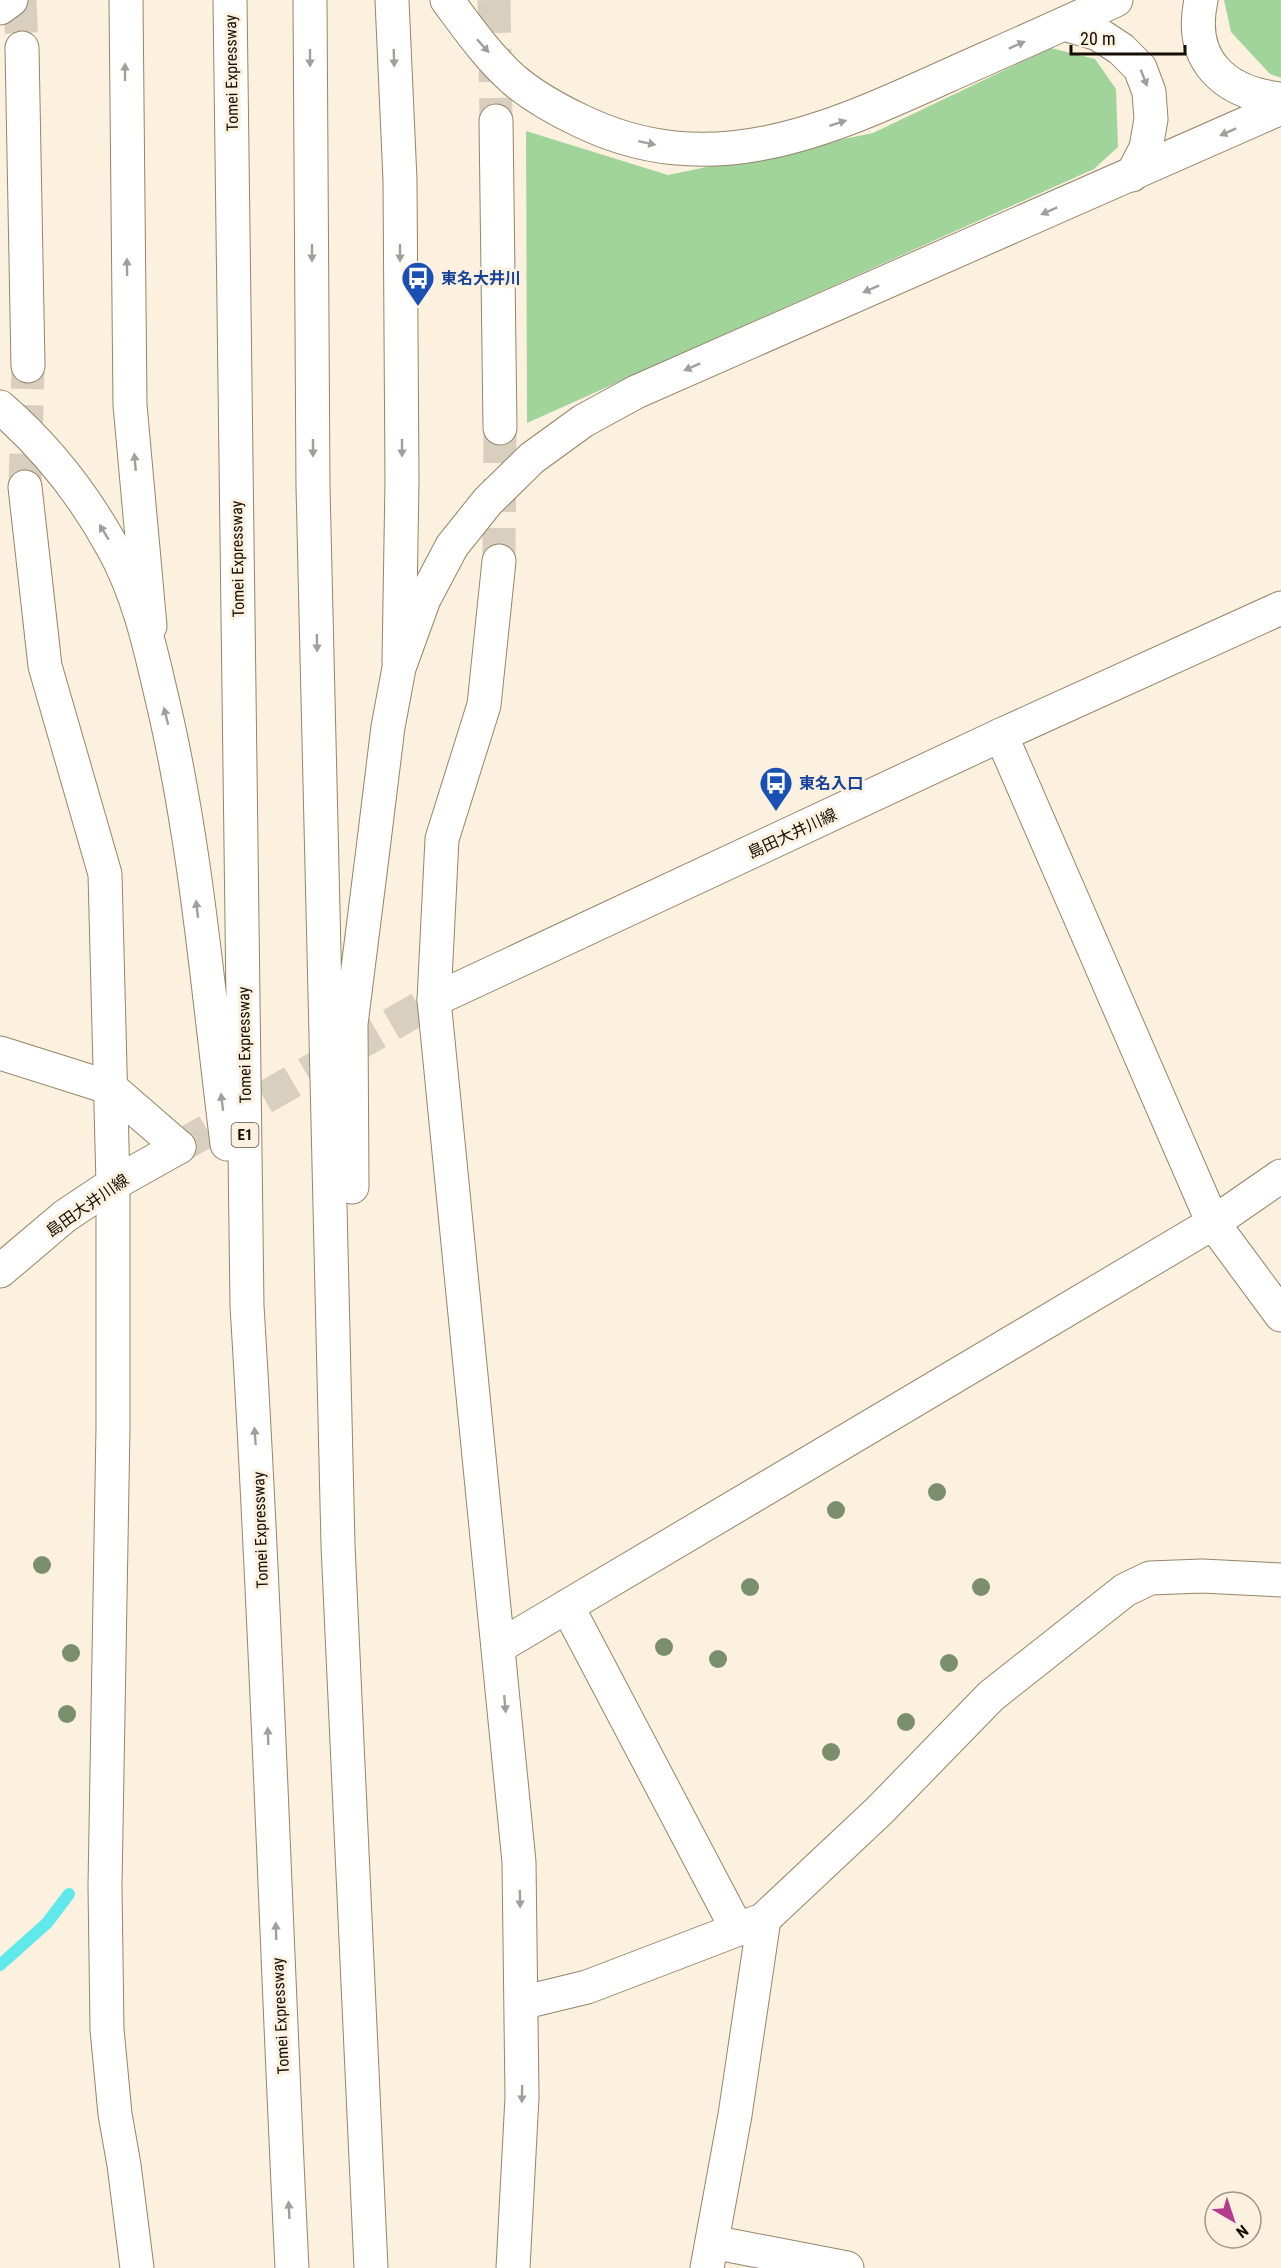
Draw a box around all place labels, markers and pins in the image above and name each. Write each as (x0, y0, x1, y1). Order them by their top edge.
bus stop icon: 東名大井川 (400, 260, 436, 307)
place label: 東名大井川 (441, 269, 521, 288)
bus stop icon: 東名入口 (758, 765, 794, 812)
place label: 東名入口 (799, 774, 863, 793)

